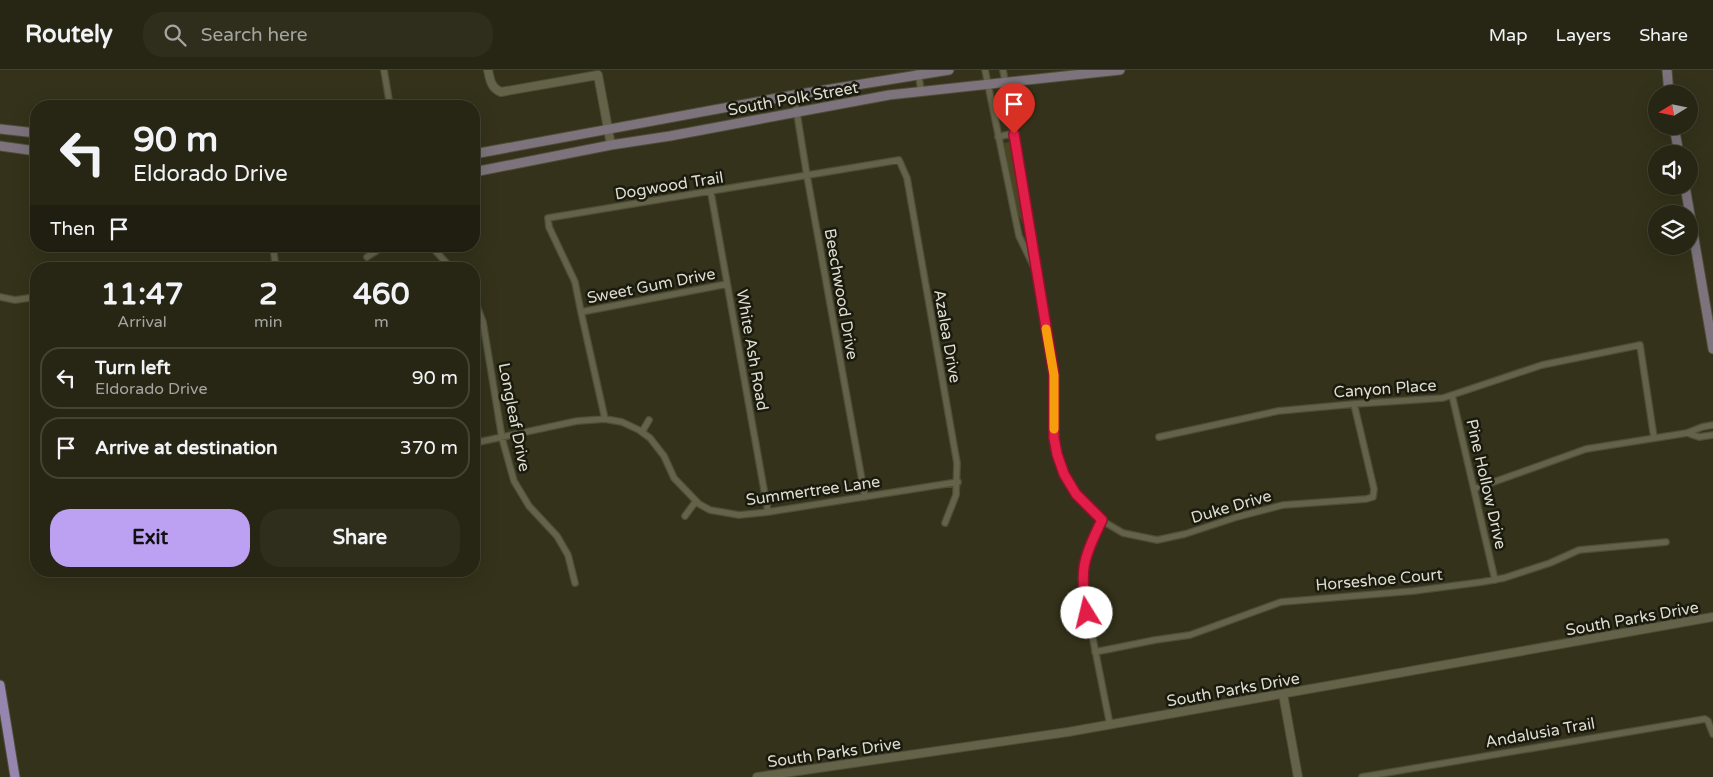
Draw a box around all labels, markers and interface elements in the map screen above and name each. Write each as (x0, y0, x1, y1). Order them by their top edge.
search box (143, 12, 493, 57)
text: Routely (25, 20, 113, 49)
icon: search (161, 21, 189, 49)
text: Search here (201, 24, 308, 46)
text: Map (1489, 24, 1528, 46)
text: Layers (1556, 24, 1611, 46)
text: Share (1639, 24, 1688, 46)
street label: South Polk Street (726, 78, 860, 120)
pin (993, 83, 1035, 134)
north arrow (1648, 85, 1698, 135)
map controls (1648, 85, 1698, 255)
icon: arrive (1000, 90, 1028, 118)
text: 90 m (133, 119, 218, 161)
icon: left (50, 120, 115, 185)
button: sound (1648, 145, 1698, 195)
text: Eldorado Drive (133, 161, 288, 187)
street label: Dogwood Trail (613, 168, 725, 204)
button: layers (1648, 205, 1698, 255)
icon: arrive (105, 215, 133, 243)
text: Then (50, 218, 95, 240)
street label: Beechwood Drive (820, 227, 862, 361)
street label: Sweet Gum Drive (585, 264, 717, 308)
text: 11:47 (100, 276, 184, 313)
text: 2 (259, 276, 278, 313)
text: 460 (353, 276, 410, 313)
street label: White Ash Road (731, 288, 773, 412)
street label: Azalea Drive (929, 288, 965, 384)
text: Arrival (117, 312, 167, 332)
text: min (254, 312, 283, 332)
text: m (374, 312, 389, 332)
text: Turn left (95, 357, 171, 379)
street label: Longleaf Drive (494, 361, 534, 473)
icon: left (52, 364, 80, 392)
text: 90 m (412, 367, 458, 389)
street label: Canyon Place (1333, 375, 1437, 403)
text: Eldorado Drive (95, 379, 208, 399)
street label: Pine Hollow Drive (1461, 417, 1511, 551)
icon: arrive (52, 434, 80, 462)
text: Arrive at destination (95, 437, 278, 459)
text: 370 m (400, 437, 458, 459)
street label: Summertree Lane (745, 472, 882, 510)
street label: Duke Drive (1189, 486, 1274, 528)
button: Exit (50, 509, 250, 567)
button: Share (260, 509, 460, 567)
street label: Horseshoe Court (1315, 564, 1443, 596)
position arrow (1060, 586, 1112, 638)
street label: South Parks Drive (1564, 597, 1700, 641)
street label: South Parks Drive (1165, 668, 1301, 712)
street label: Andalusia Trail (1484, 713, 1597, 752)
street label: South Parks Drive (766, 734, 902, 772)

